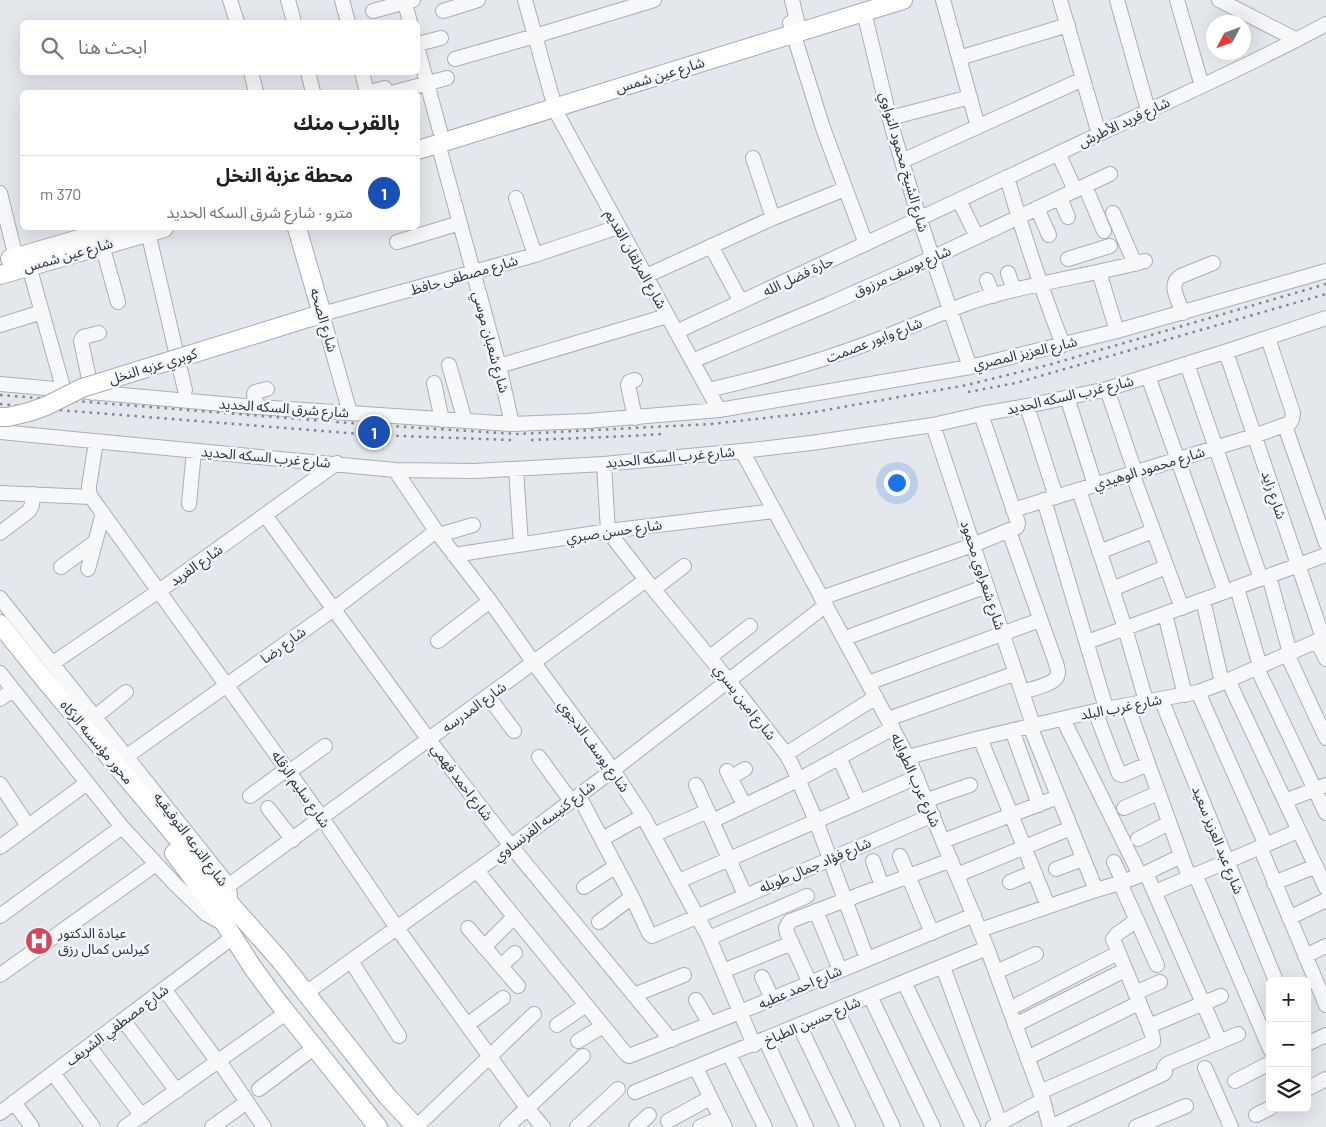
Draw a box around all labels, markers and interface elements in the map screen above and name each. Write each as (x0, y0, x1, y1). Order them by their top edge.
north arrow (1206, 15, 1251, 60)
search box (20, 20, 420, 75)
icon: search (38, 34, 66, 62)
text: ابحث هنا (78, 35, 147, 58)
street label: شارع عين شمس (613, 53, 707, 99)
street label: شارع الشيخ محمود النواوي (873, 90, 933, 235)
street label: شارع فريد الأطرش (1075, 93, 1173, 153)
text: بالقرب منك (293, 109, 400, 134)
text: محطة عزبة النخل (216, 163, 353, 186)
text: 370 m (40, 184, 81, 203)
text: 1 (381, 184, 387, 203)
text: مترو · شارع شرق السكه الحديد (166, 202, 353, 221)
street label: شارع المزلقان القديم (600, 206, 671, 313)
street label: شارع عين شمس (21, 234, 115, 278)
street label: شارع يوسف مرزوق (850, 241, 955, 302)
street label: شارع مصطفى حافظ (408, 251, 520, 301)
street label: حارة فضل الله (760, 252, 836, 300)
street label: شارع الصحه (304, 286, 342, 355)
street label: شارع شعبان موسي (467, 289, 513, 396)
street label: شارع وابور عصمت (823, 313, 925, 368)
street label: شارع العزيز المصري (971, 332, 1079, 376)
street label: كوبري عزبه النخل (107, 344, 200, 390)
street label: شارع غرب السكه الحديد (1005, 372, 1136, 420)
street label: شارع شرق السكه الحديد (218, 394, 350, 424)
pin: 1 (358, 413, 390, 451)
street label: شارع غرب السكه الحديد (200, 442, 332, 474)
street label: شارع غرب السكه الحديد (604, 442, 736, 474)
street label: شارع محمود الوهيدي (1091, 443, 1208, 496)
street label: شارع زايد (1255, 469, 1291, 522)
your location (884, 470, 910, 496)
street label: شارع حسن صبري (565, 515, 664, 549)
street label: شارع شعراوي محمود (955, 518, 1009, 633)
street label: شارع الفريد (166, 540, 227, 591)
street label: شارع رضا (257, 623, 310, 669)
street label: شارع امين يسري (708, 660, 780, 745)
street label: شارع المدرسه (438, 678, 511, 738)
street label: شارع غرب البلد (1079, 690, 1164, 726)
street label: محور مؤسسه الزكاه (56, 696, 138, 788)
street label: شارع يوسف الدجوي (553, 696, 634, 797)
street label: شارع عرب الطوايله (885, 730, 945, 831)
street label: شارع احمد فهمي (425, 740, 497, 825)
street label: شارع سليم الزقله (266, 747, 334, 832)
street label: شارع كنيسه الفرنساوي (489, 777, 600, 867)
street label: شارع عبد العزيز سعيد (1186, 783, 1248, 897)
street label: شارع الترعه التوفيقيه (148, 788, 232, 891)
street label: شارع فؤاد جمال طويله (756, 833, 875, 899)
place label: عيادة الدكتور كيرلس كمال رزق (57, 924, 150, 958)
hospital icon: عيادة الدكتور كيرلس كمال رزق (24, 926, 54, 956)
street label: شارع احمد عطيه (756, 961, 845, 1015)
map controls (1266, 977, 1311, 1112)
button: + (1266, 977, 1311, 1022)
street label: شارع مصطفي الشريف (62, 980, 173, 1071)
street label: شارع حسين الطباخ (761, 993, 864, 1051)
button: − (1266, 1022, 1311, 1067)
button: layers (1266, 1067, 1311, 1112)

